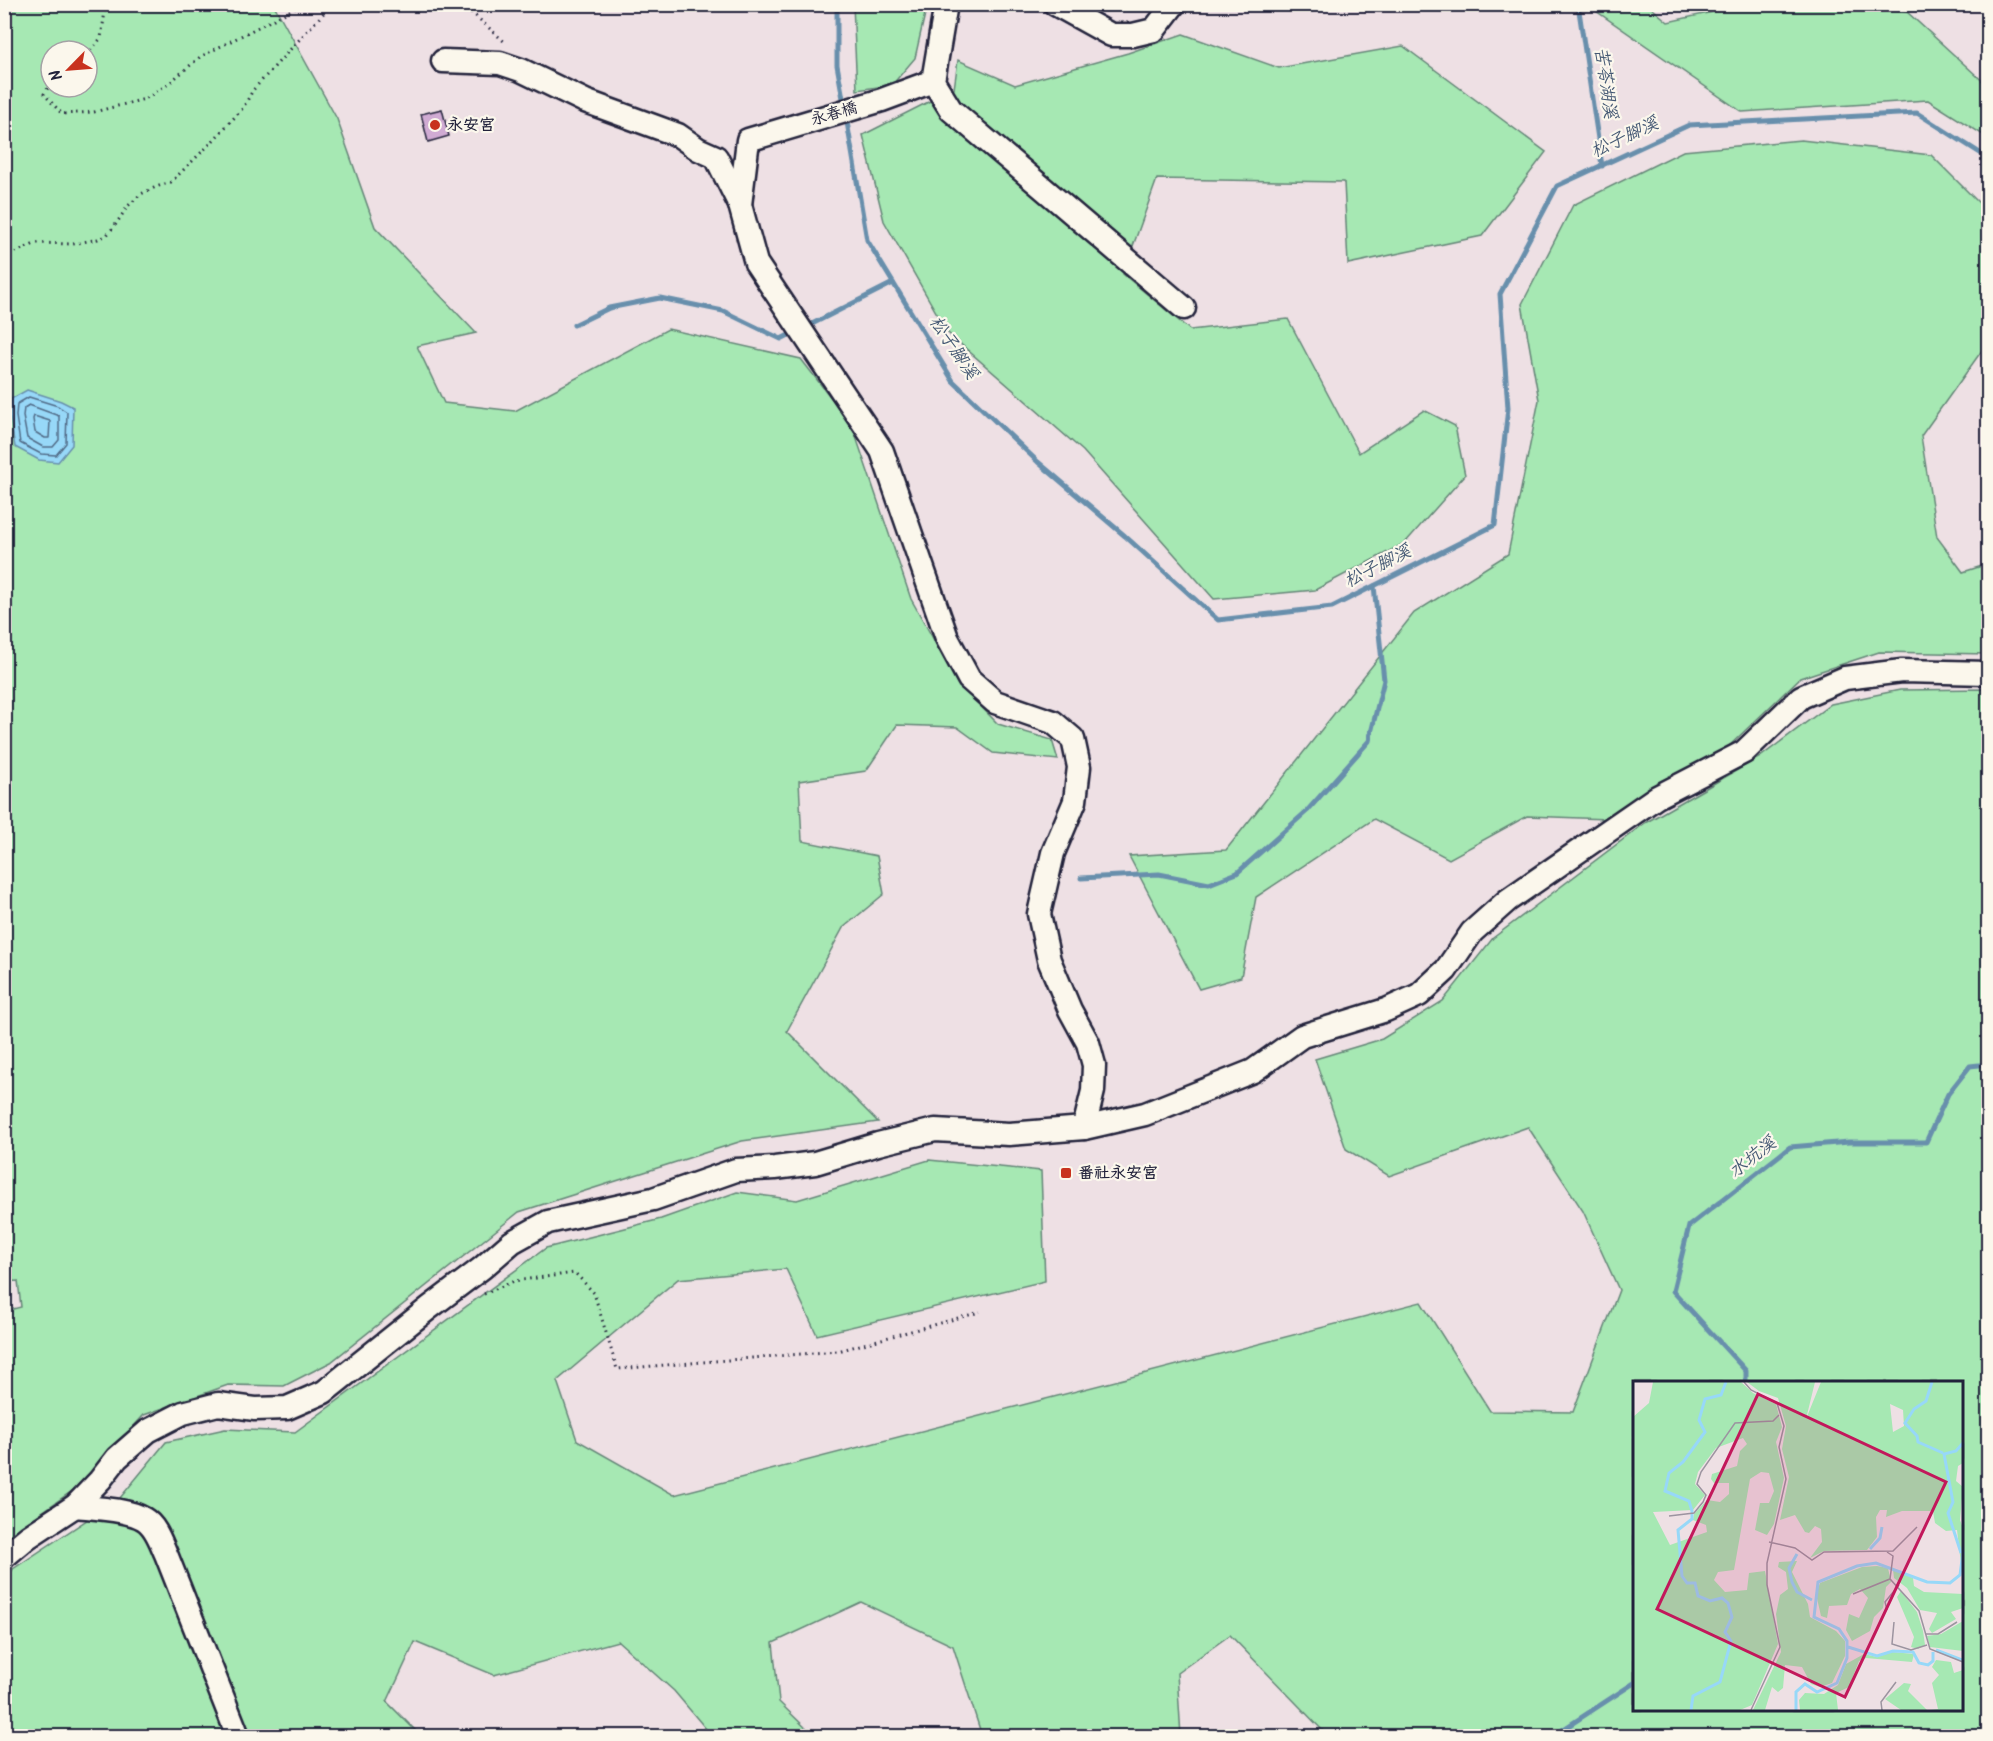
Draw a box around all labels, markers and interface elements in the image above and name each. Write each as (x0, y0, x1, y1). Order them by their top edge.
north arrow (39, 39, 99, 99)
water label: 苦苓湖溪 (1586, 45, 1625, 122)
text: N (43, 65, 70, 85)
street label: 永春橋 (807, 95, 861, 133)
water label: 松子腳溪 (1586, 109, 1665, 166)
place label: 永安宮 (447, 113, 495, 138)
marker: 永安宮 (428, 118, 442, 132)
water label: 松子腳溪 (921, 310, 986, 387)
water label: 松子腳溪 (1339, 537, 1418, 596)
water label: 水坑溪 (1723, 1129, 1784, 1186)
place label: 番社永安宮 (1078, 1161, 1158, 1186)
marker: 番社永安宮 (1059, 1166, 1073, 1180)
inset map (1633, 1381, 1963, 1711)

